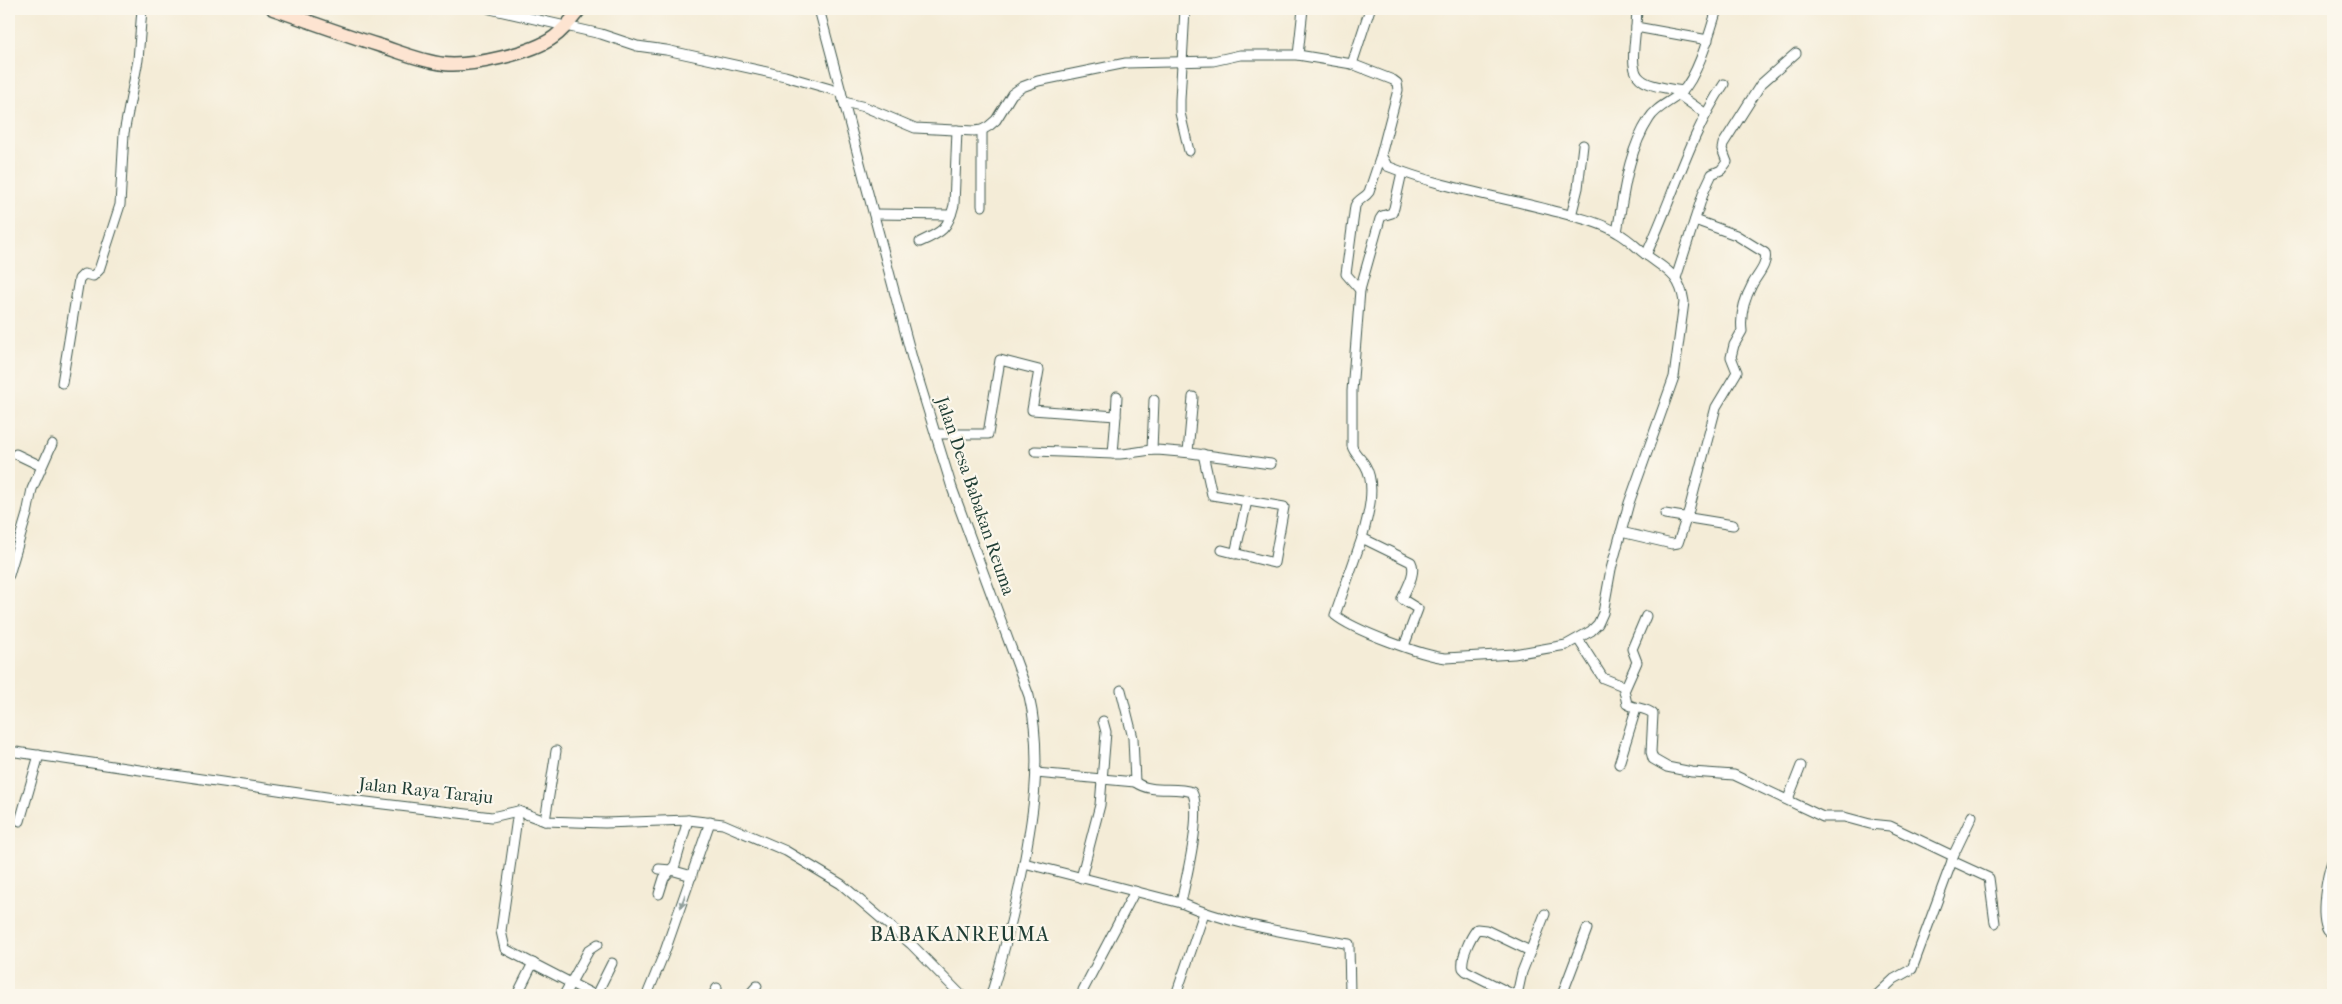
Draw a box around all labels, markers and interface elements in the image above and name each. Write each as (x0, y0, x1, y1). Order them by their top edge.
street label: Jalan Desa Babakan Reuma (930, 392, 1019, 599)
street label: Jalan Raya Taraju (356, 773, 494, 808)
one-way arrow (679, 894, 687, 909)
district label: BABAKANREUMA (870, 923, 1050, 946)

